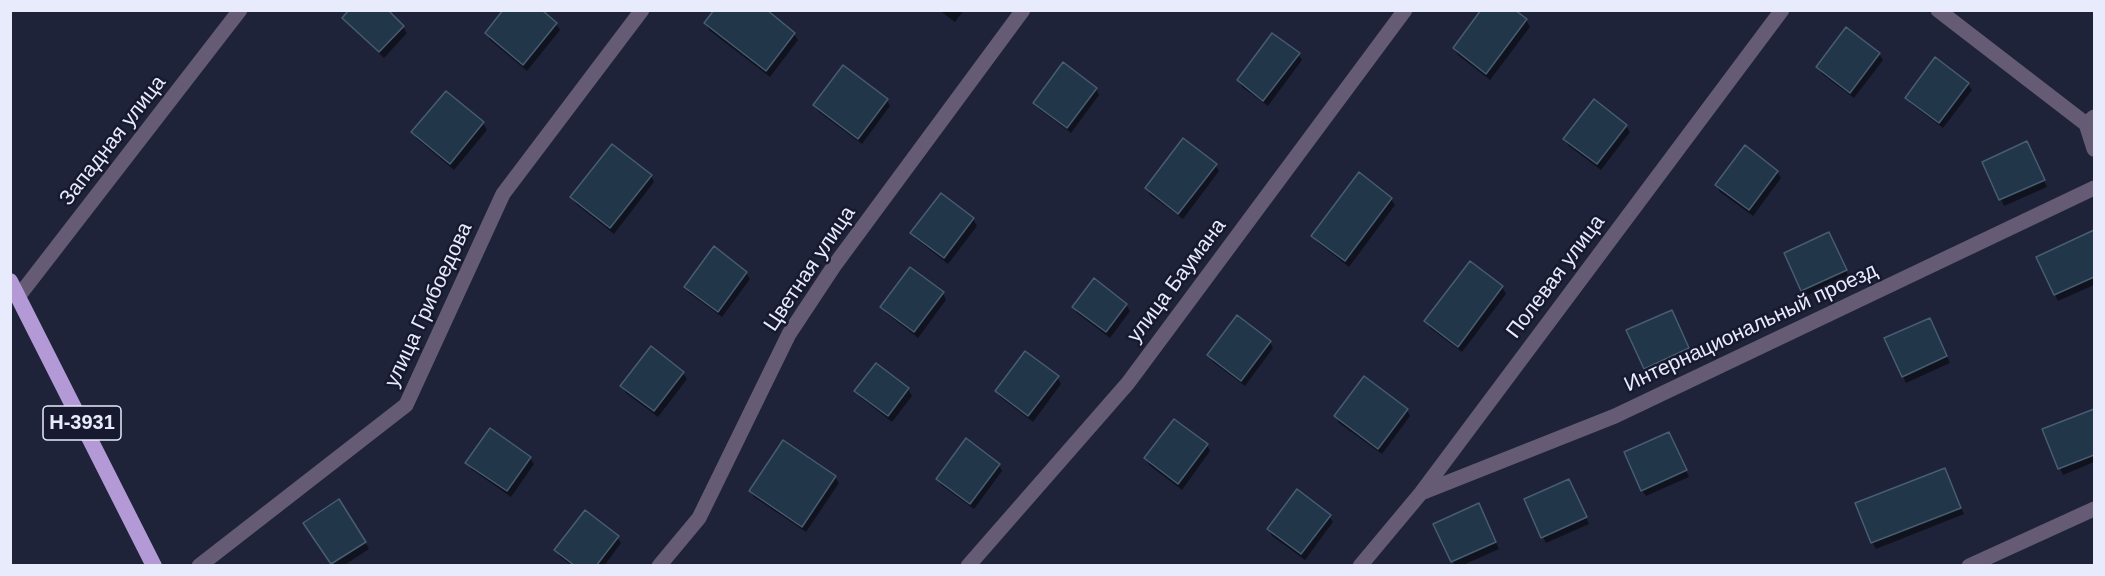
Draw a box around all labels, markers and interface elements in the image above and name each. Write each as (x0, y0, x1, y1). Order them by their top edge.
street label: Западная улица (54, 71, 172, 211)
street label: Цветная улица (759, 202, 861, 336)
street label: Полевая улица (1501, 210, 1611, 344)
street label: улица Баумана (1122, 214, 1232, 348)
street label: улица Грибоедова (380, 219, 478, 391)
street label: Интернациональный проезд (1620, 258, 1882, 398)
road number: Н-3931 (43, 406, 121, 440)

